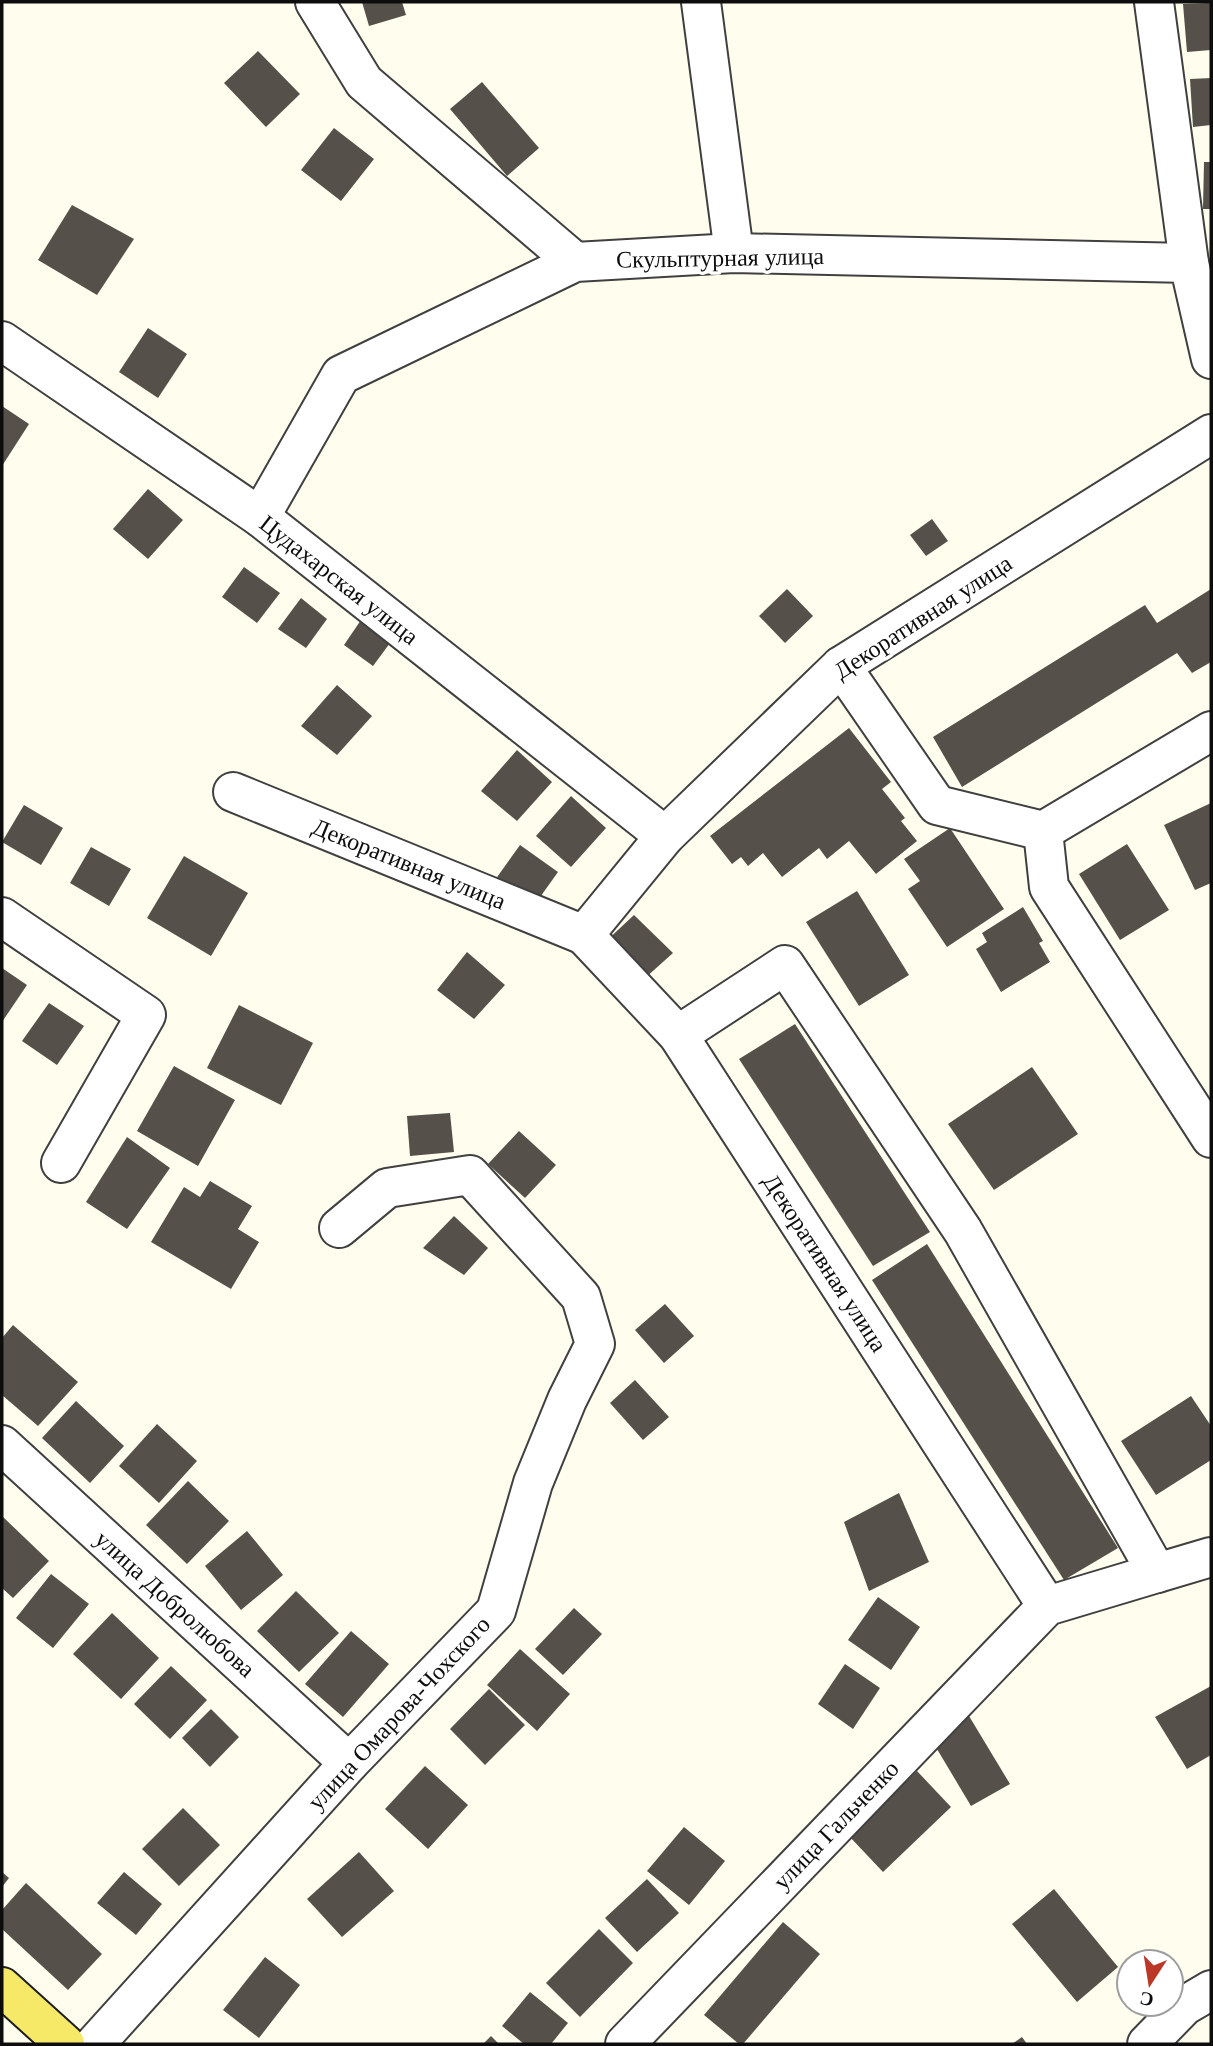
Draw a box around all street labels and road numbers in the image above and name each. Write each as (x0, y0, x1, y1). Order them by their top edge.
street label: Скульптурная улица (616, 243, 825, 273)
street label: Цудахарская улица (255, 510, 424, 650)
street label: Декоративная улица (829, 550, 1017, 684)
street label: Декоративная улица (309, 813, 510, 915)
street label: Декоративная улица (758, 1169, 892, 1357)
street label: улица Добролюбова (90, 1526, 260, 1683)
street label: улица Омарова-Чохского (303, 1611, 495, 1815)
street label: улица Гальченко (768, 1755, 904, 1895)

